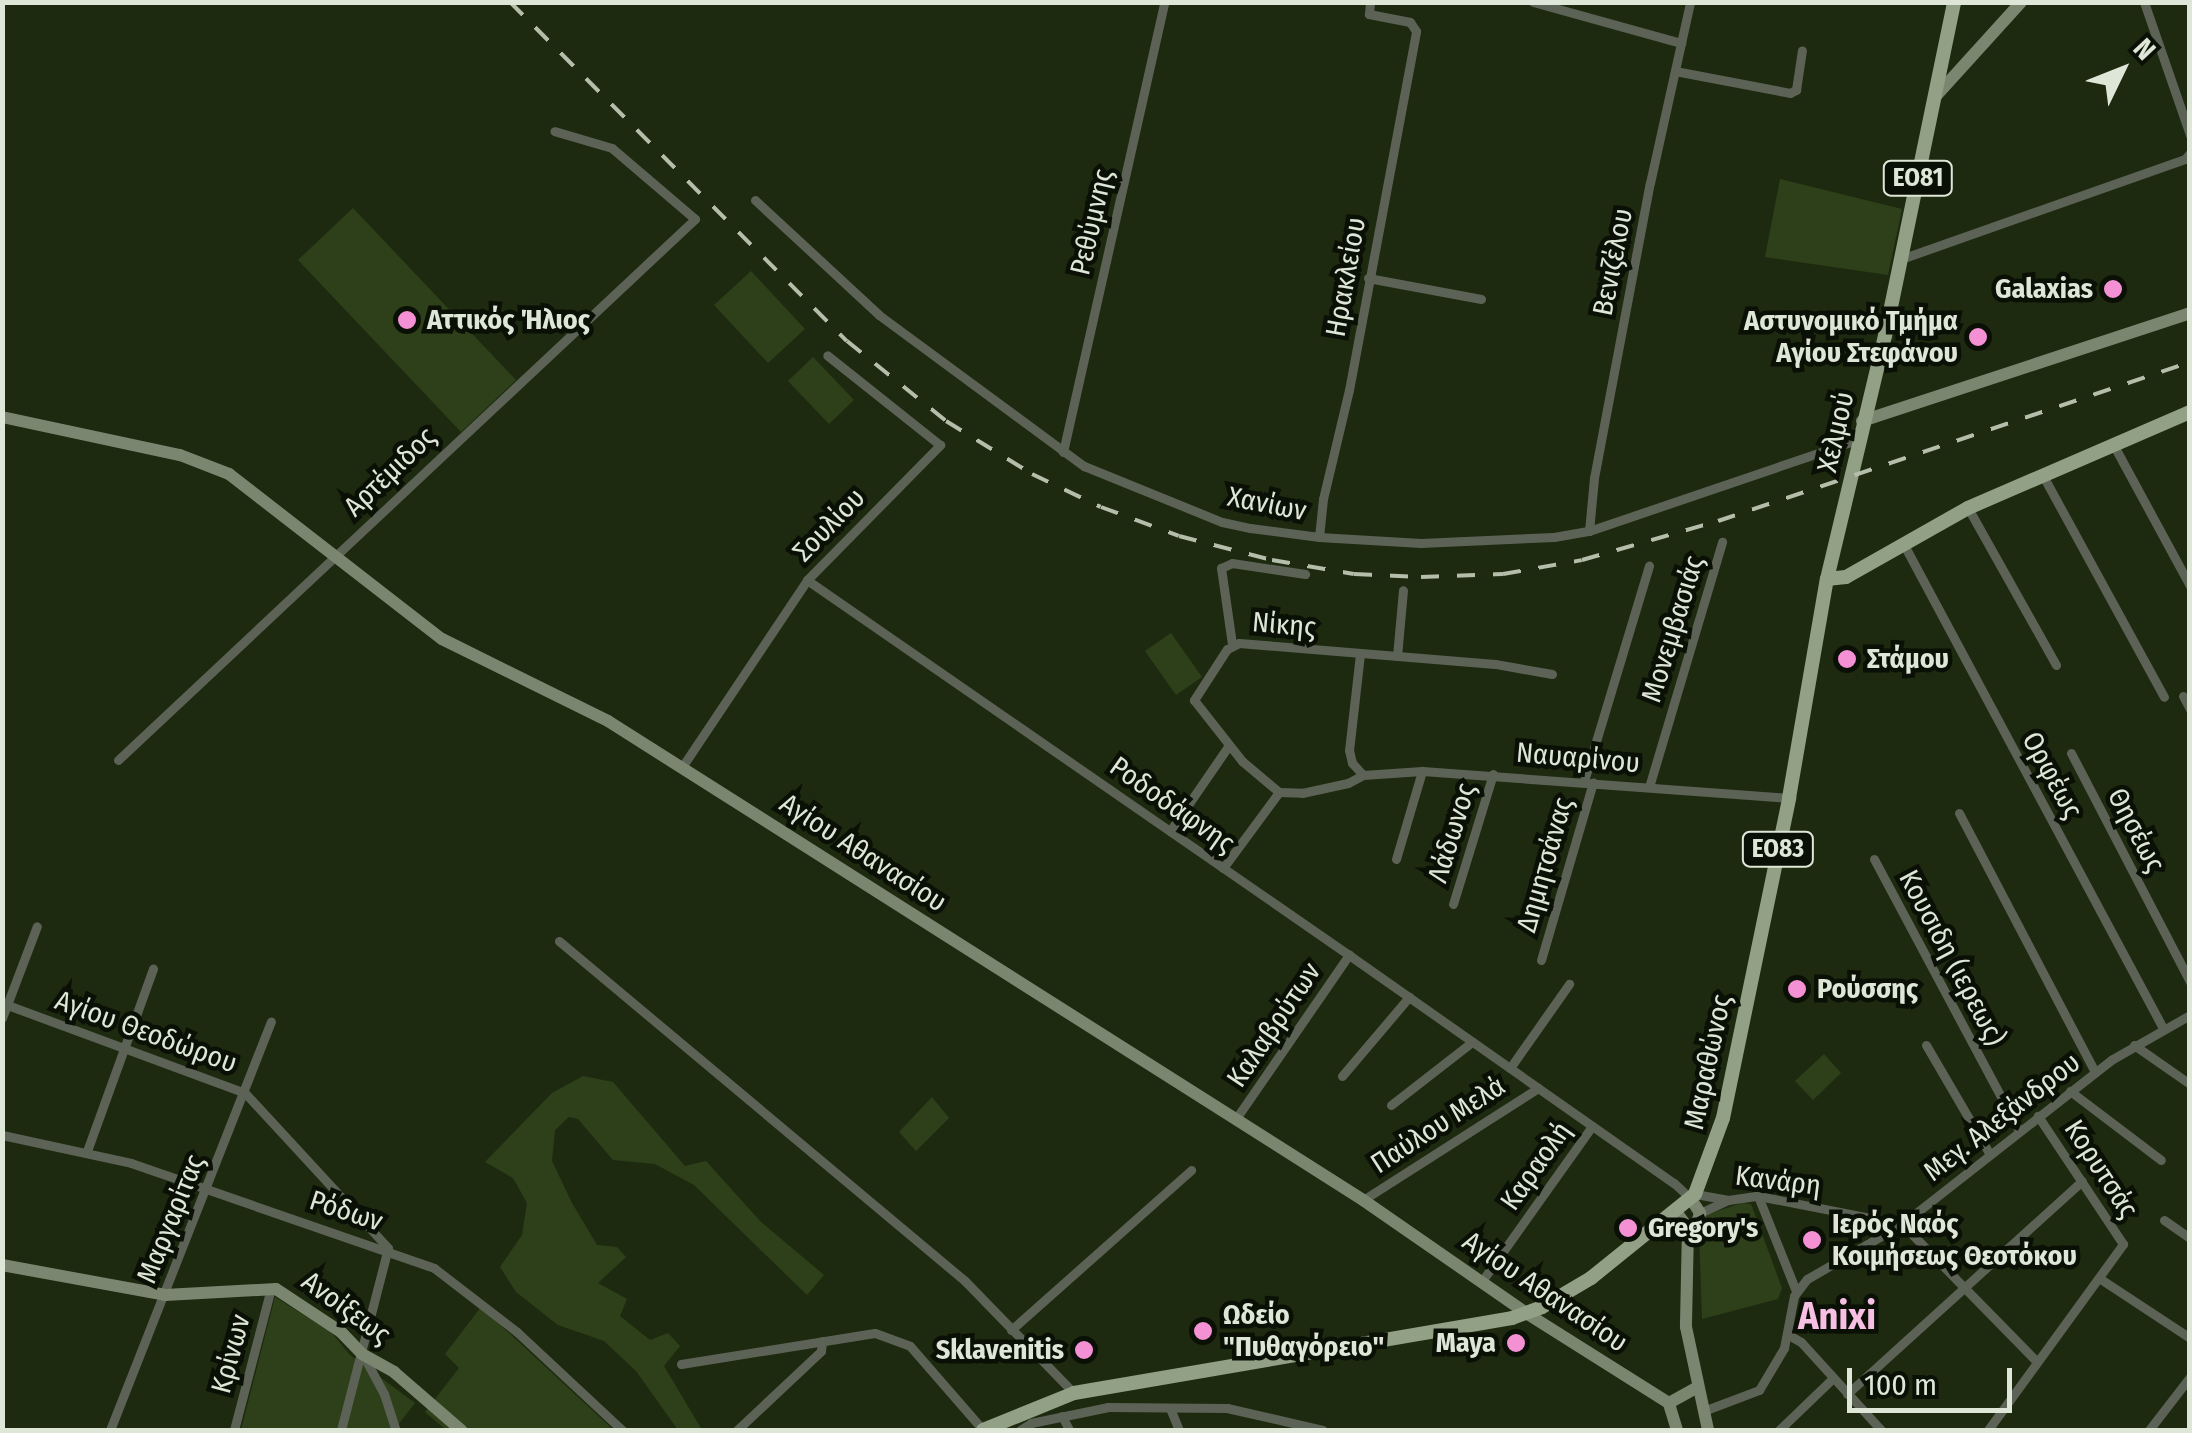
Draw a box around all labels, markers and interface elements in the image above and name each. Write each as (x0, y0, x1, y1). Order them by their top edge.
north arrow (2072, 20, 2172, 120)
text: N (2127, 32, 2162, 67)
road number: ΕΟ81 (1880, 158, 1956, 198)
street label: Ρεθύμνης (1064, 166, 1120, 278)
street label: Βενιζέλου (1586, 205, 1640, 319)
street label: Ηρακλείου (1319, 215, 1373, 339)
place label: Galaxias (1995, 272, 2093, 306)
marker: Galaxias (2102, 278, 2124, 300)
place label: Αττικός Ήλιος (427, 303, 590, 337)
place label: Αστυνομικό Τμήμα Αγίου Στεφάνου (1744, 304, 1958, 370)
marker: Αττικός Ήλιος (396, 309, 418, 331)
marker: Αστυνομικό Τμήμα Αγίου Στεφάνου (1967, 326, 1989, 348)
street label: Χελμού (1810, 389, 1862, 475)
street label: Αρτέμιδος (337, 420, 443, 524)
street label: Χανίων (1225, 480, 1309, 528)
street label: Σουλίου (786, 481, 872, 569)
street label: Μονεμβασιάς (1635, 552, 1711, 706)
street label: Νίκης (1251, 605, 1317, 645)
place label: Στάμου (1867, 642, 1949, 676)
marker: Στάμου (1836, 648, 1858, 670)
street label: Ορφέως (2015, 726, 2089, 824)
street label: Ναυαρίνου (1515, 736, 1641, 780)
street label: Ροδοδάφνης (1103, 750, 1241, 860)
street label: Λάδωνος (1421, 779, 1483, 887)
street label: Θησέως (2100, 782, 2172, 878)
street label: Αγίου Αθανασίου (773, 787, 953, 919)
street label: Δημητσάνας (1510, 794, 1580, 936)
road number: ΕΟ83 (1740, 829, 1816, 869)
street label: Κουσιδη (ιερεως) (1892, 864, 2012, 1052)
street label: Καλαβρύτων (1220, 956, 1328, 1094)
place label: Ρούσσης (1817, 972, 1918, 1006)
marker: Ρούσσης (1786, 978, 1808, 1000)
street label: Αγίου Θεοδώρου (51, 984, 241, 1080)
street label: Μαραθώνος (1677, 991, 1739, 1133)
street label: Μεγ. Αλεξάνδρου (1917, 1046, 2087, 1188)
street label: Παύλου Μελά (1365, 1069, 1511, 1181)
street label: Κορυτσάς (2057, 1114, 2145, 1224)
street label: Καραολή (1493, 1115, 1579, 1217)
street label: Μαργαρίτας (130, 1150, 212, 1288)
street label: Κανάρη (1733, 1159, 1823, 1203)
street label: Ρόδων (305, 1183, 387, 1239)
place label: Ιερός Ναός Κοιμήσεως Θεοτόκου (1832, 1207, 2077, 1273)
place label: Gregory's (1648, 1211, 1758, 1245)
marker: Gregory's (1617, 1217, 1639, 1239)
street label: Αγίου Αθανασίου (1456, 1224, 1634, 1360)
marker: Ιερός Ναός Κοιμήσεως Θεοτόκου (1801, 1229, 1823, 1251)
street label: Ανοίξεως (295, 1265, 397, 1351)
district label: Anixi (1798, 1294, 1876, 1340)
place label: Ωδείο "Πυθαγόρειο" (1223, 1298, 1384, 1364)
street label: Κρίνων (204, 1311, 258, 1397)
marker: Ωδείο "Πυθαγόρειο" (1192, 1320, 1214, 1342)
place label: Maya (1436, 1326, 1496, 1360)
marker: Maya (1505, 1332, 1527, 1354)
place label: Sklavenitis (936, 1333, 1064, 1367)
marker: Sklavenitis (1073, 1339, 1095, 1361)
scale bar (1852, 1348, 2017, 1410)
text: 100 m (1864, 1367, 1937, 1403)

